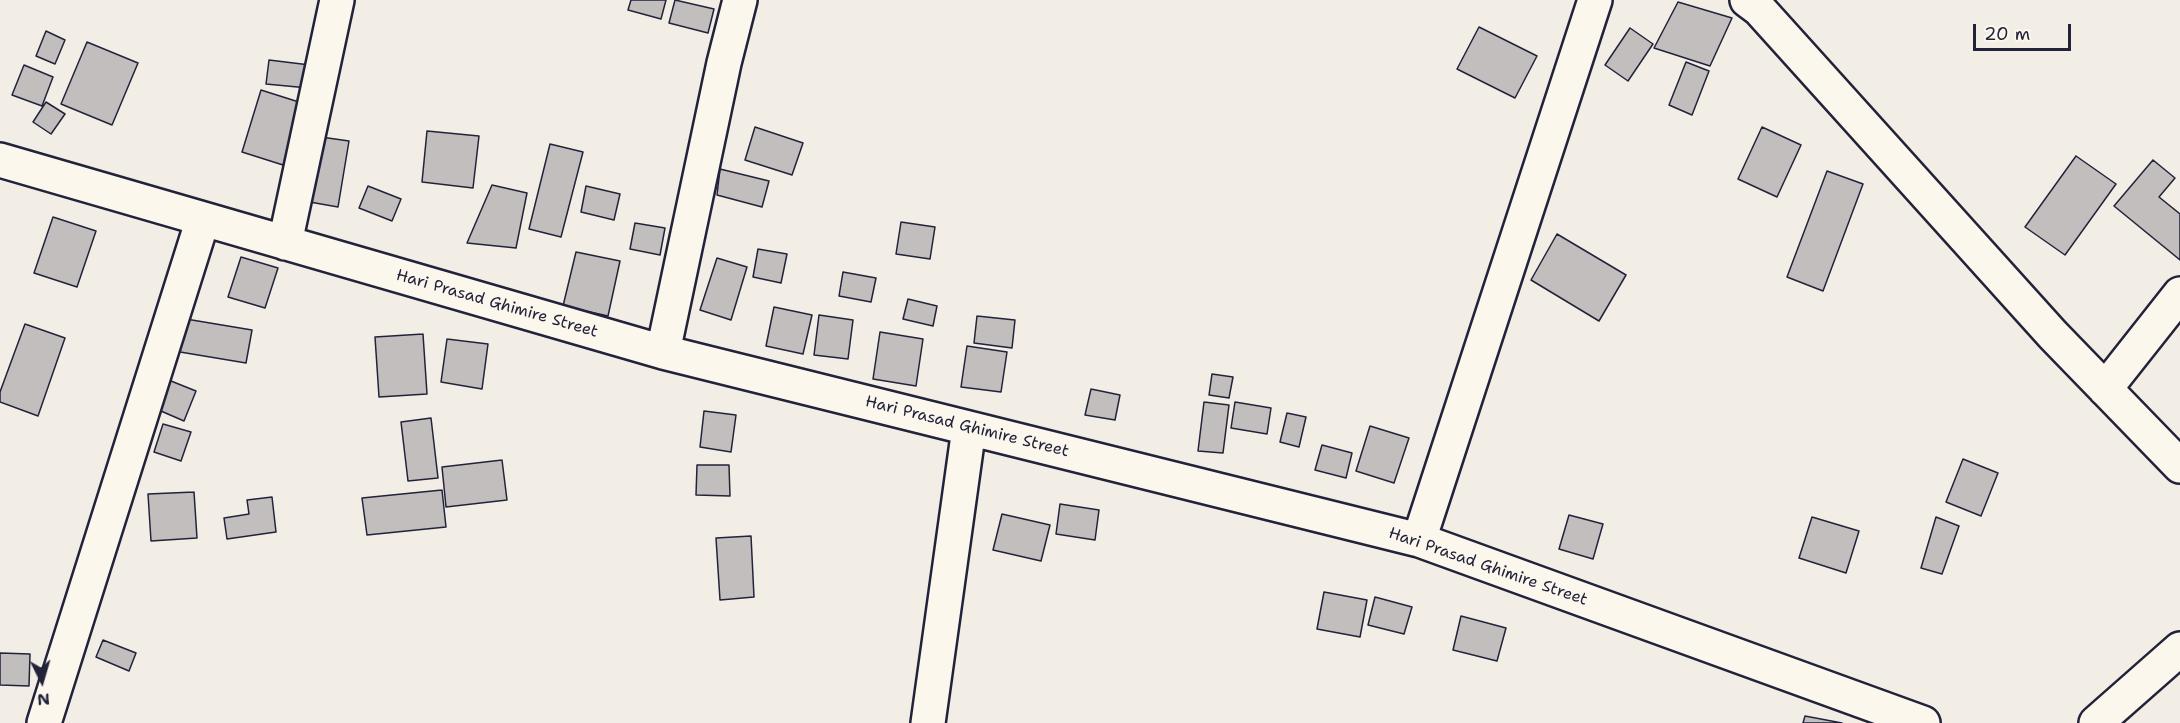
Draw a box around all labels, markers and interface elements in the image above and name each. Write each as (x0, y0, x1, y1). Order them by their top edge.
scale bar (1976, 12, 2074, 50)
text: 20 m (1984, 22, 2030, 46)
street label: Hari Prasad Ghimire Street (394, 266, 600, 342)
street label: Hari Prasad Ghimire Street (863, 392, 1071, 462)
street label: Hari Prasad Ghimire Street (1386, 524, 1590, 610)
north arrow (12, 651, 72, 711)
text: N (36, 688, 51, 710)

